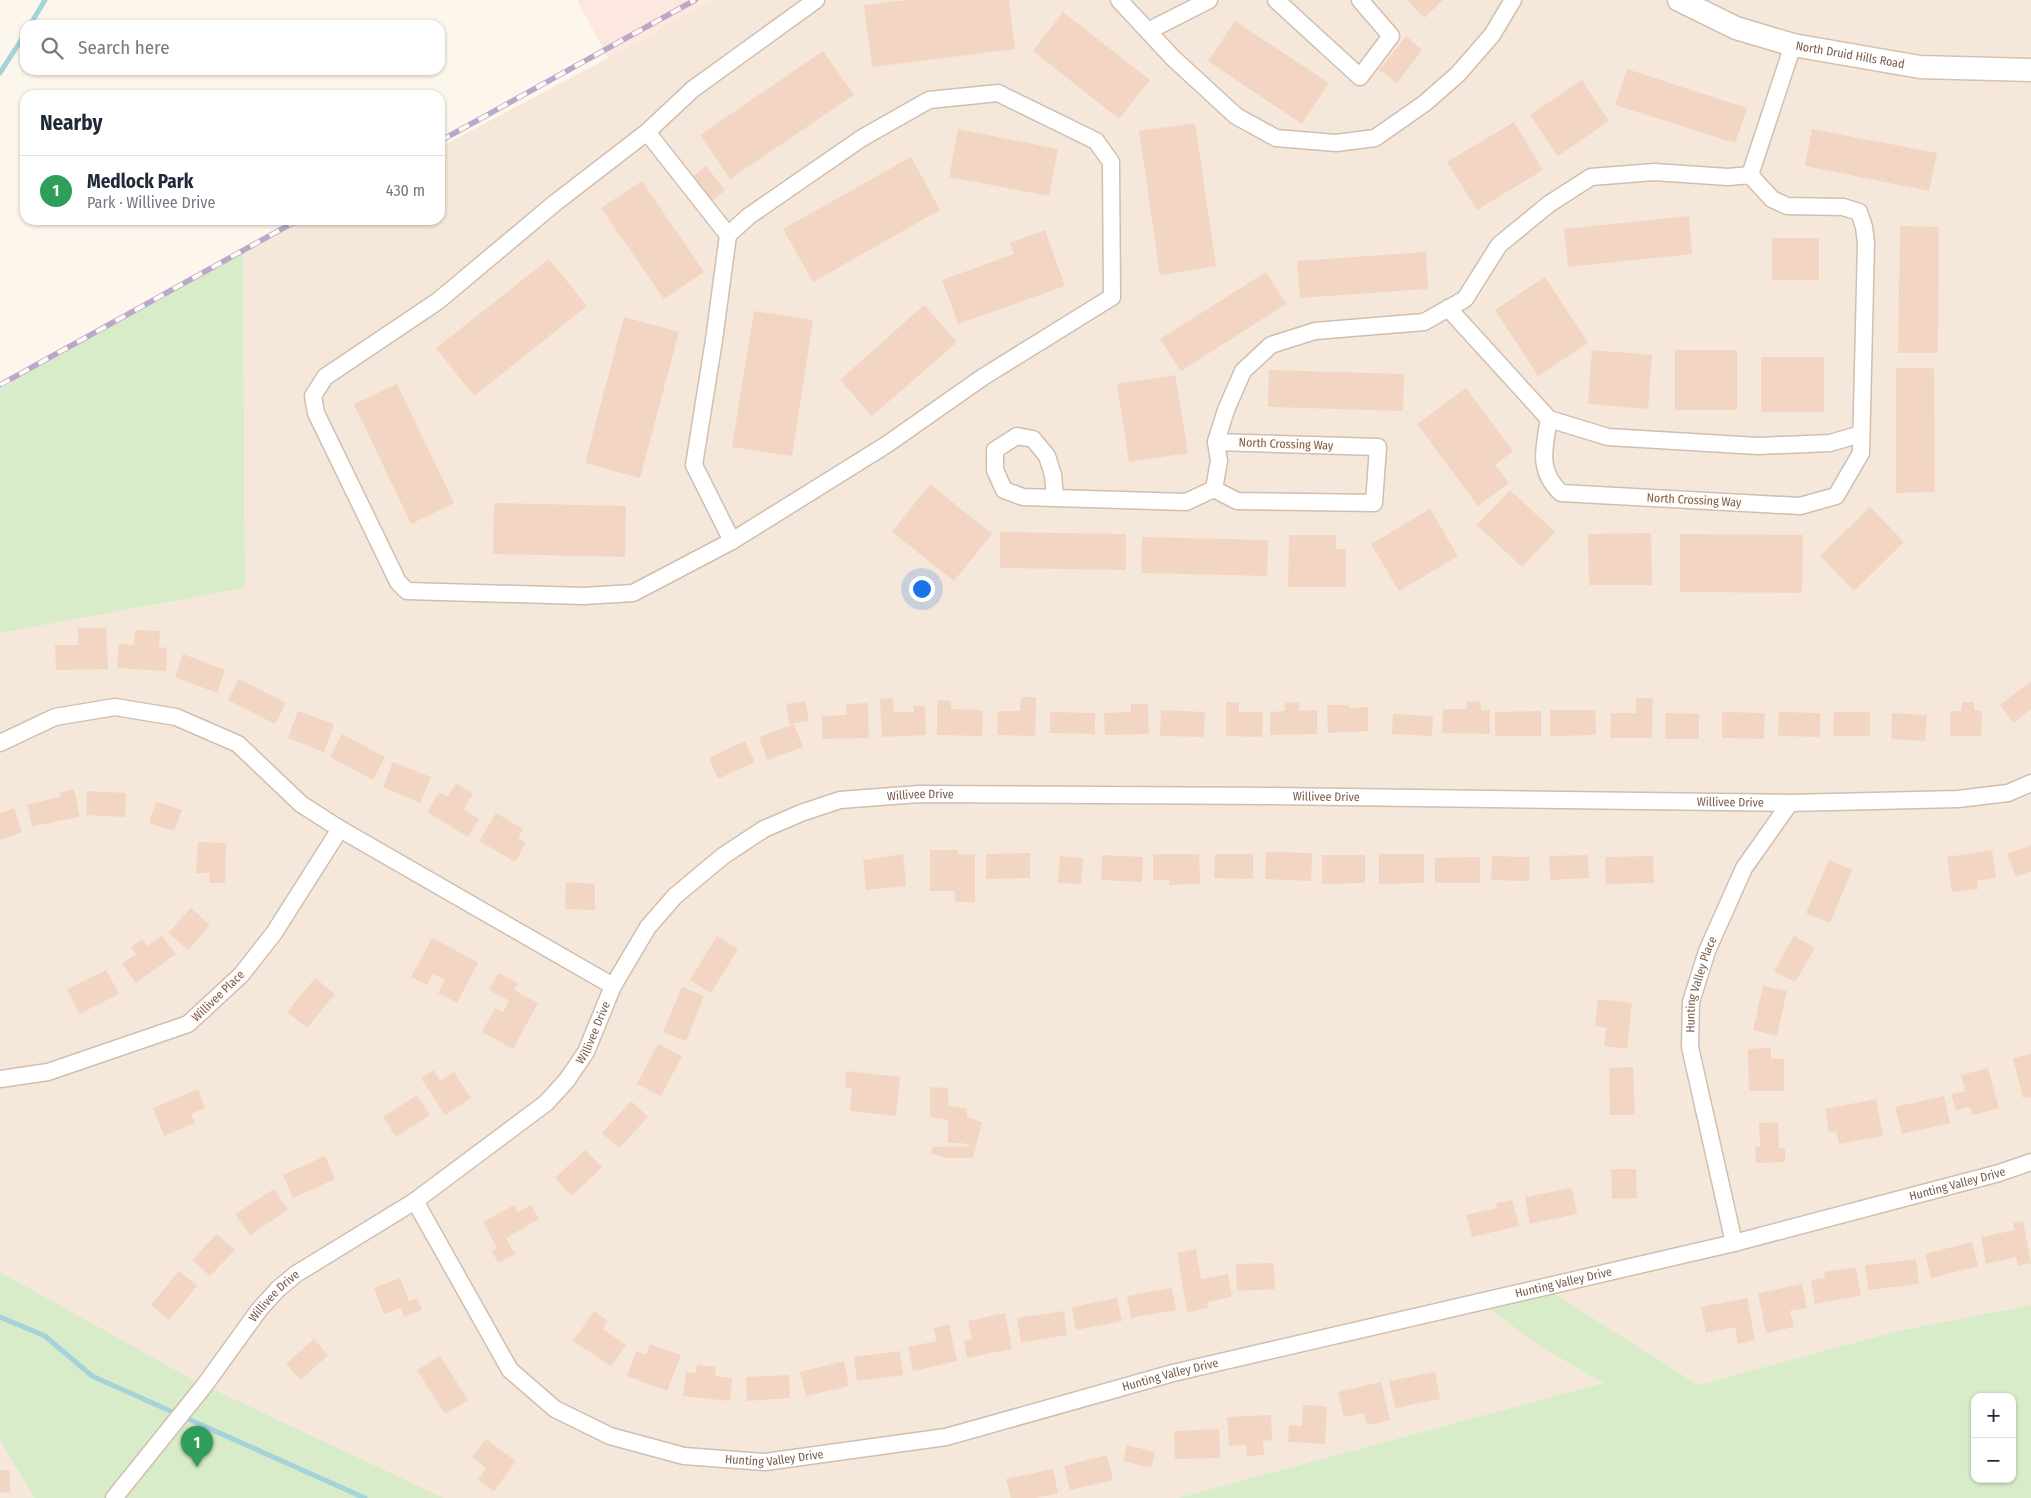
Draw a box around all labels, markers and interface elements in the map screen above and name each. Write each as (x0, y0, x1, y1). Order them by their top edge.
search box (20, 20, 445, 75)
icon: search (38, 34, 66, 62)
text: Search here (78, 36, 170, 59)
street label: North Druid Hills Road (1795, 39, 1906, 71)
text: Nearby (40, 110, 102, 136)
text: Medlock Park (87, 170, 193, 193)
text: 1 (53, 181, 59, 200)
text: 430 m (386, 181, 425, 200)
text: Park · Willivee Drive (87, 193, 215, 212)
street label: North Crossing Way (1239, 435, 1334, 453)
street label: North Crossing Way (1646, 491, 1742, 509)
your location (909, 576, 935, 602)
street label: Willivee Drive (886, 787, 954, 803)
street label: Willivee Drive (1293, 789, 1360, 804)
street label: Willivee Drive (1697, 795, 1764, 810)
street label: Hunting Valley Place (1683, 934, 1720, 1033)
street label: Willivee Place (189, 968, 247, 1024)
street label: Willivee Drive (573, 999, 613, 1067)
street label: Hunting Valley Drive (1908, 1164, 2007, 1203)
street label: Hunting Valley Drive (1514, 1265, 1613, 1300)
street label: Willivee Drive (246, 1267, 302, 1325)
street label: Hunting Valley Drive (1121, 1356, 1220, 1394)
map controls (1971, 1393, 2016, 1483)
button: + (1971, 1393, 2016, 1438)
pin: 1 (181, 1426, 213, 1467)
button: − (1971, 1438, 2016, 1483)
street label: Hunting Valley Drive (725, 1447, 824, 1469)

